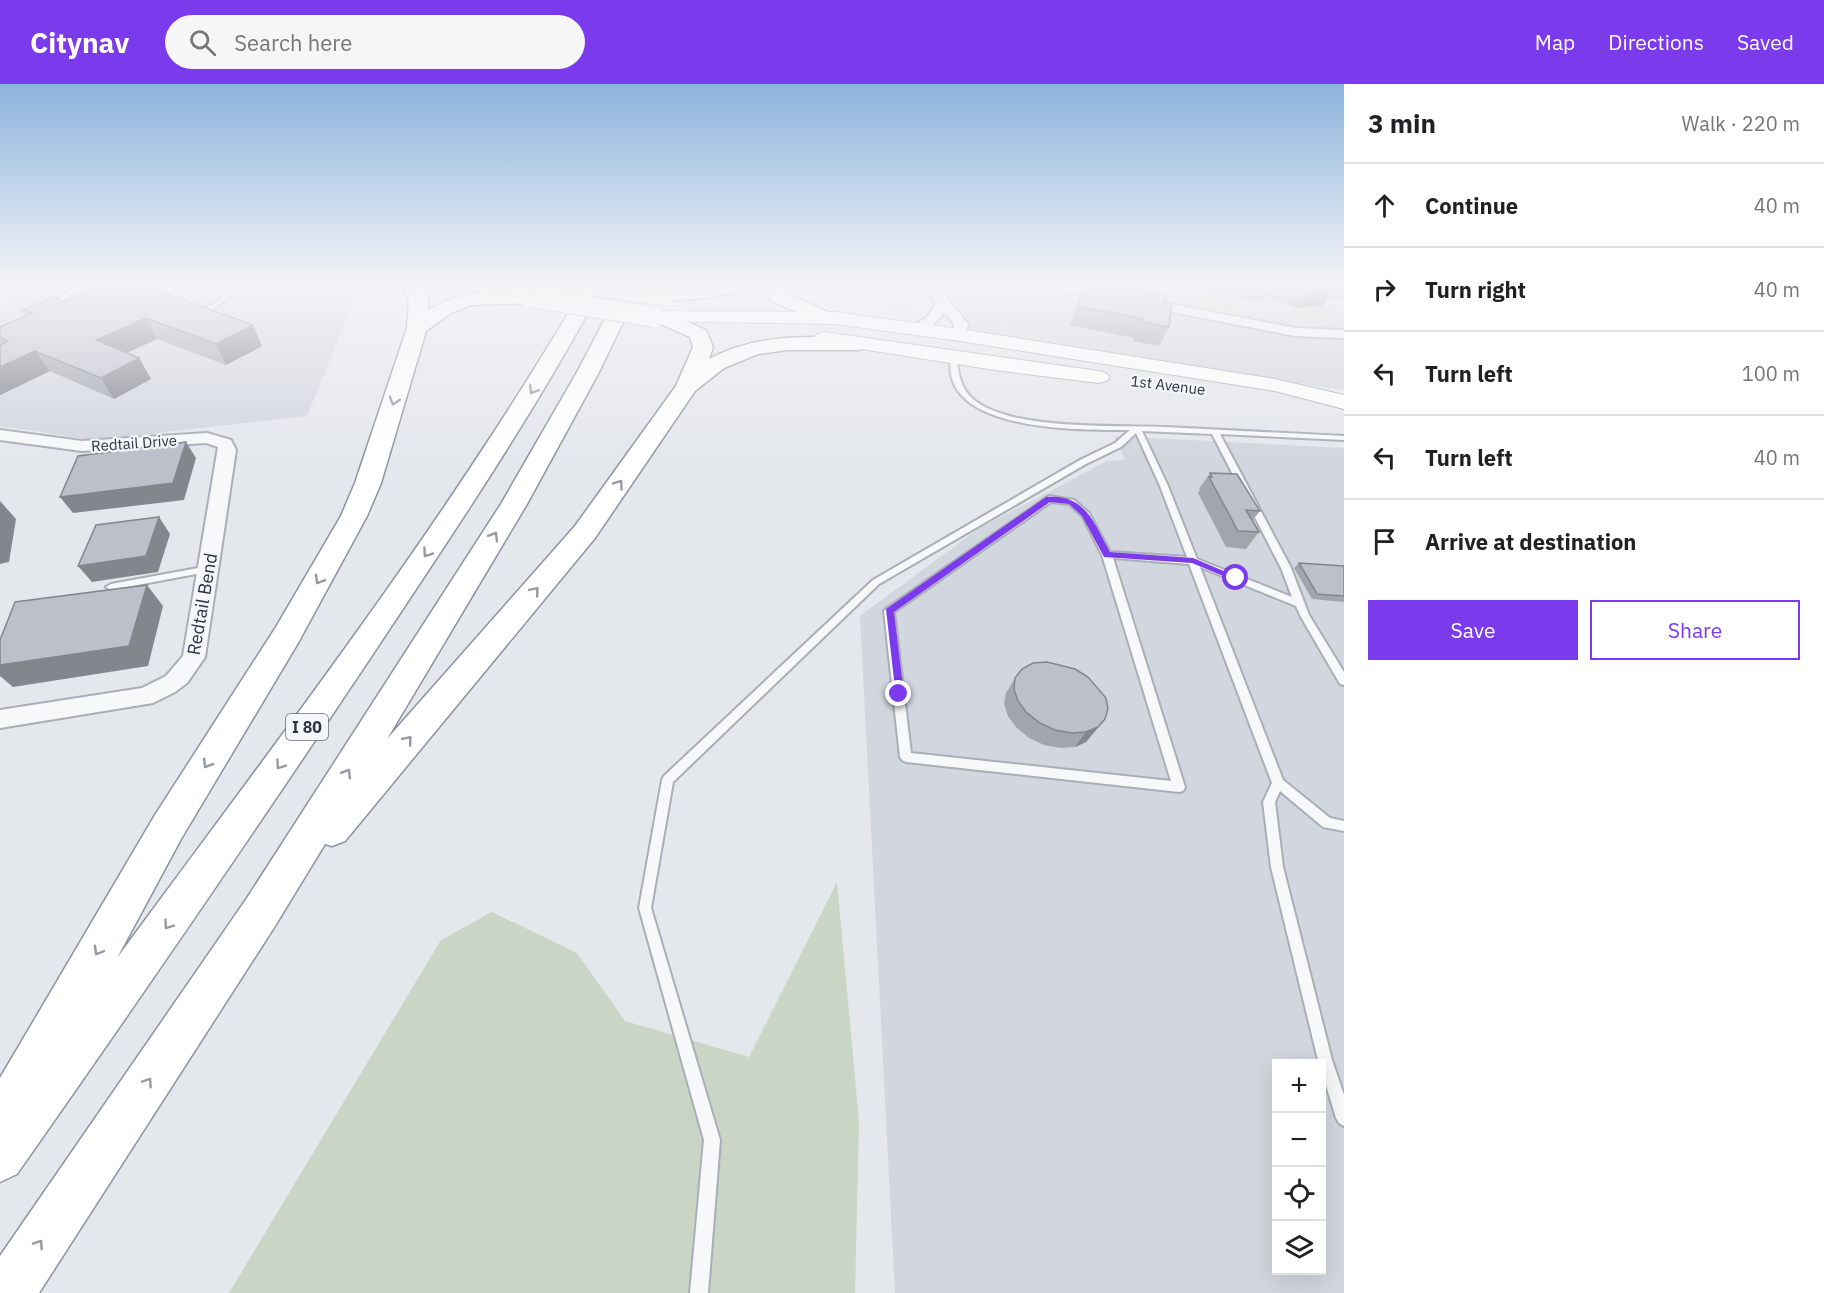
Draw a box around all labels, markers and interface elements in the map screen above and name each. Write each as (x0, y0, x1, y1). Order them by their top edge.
search box (165, 15, 585, 69)
text: Citynav (30, 24, 129, 61)
icon: search (186, 26, 219, 59)
text: Search here (234, 28, 352, 57)
text: Map (1535, 28, 1575, 56)
text: Directions (1608, 28, 1704, 56)
text: Saved (1737, 28, 1794, 56)
text: 3 min (1368, 106, 1436, 140)
text: Walk · 220 m (1682, 110, 1800, 137)
icon: ahead (1368, 189, 1401, 222)
text: Continue (1425, 191, 1518, 220)
text: 40 m (1754, 192, 1800, 219)
icon: right (1368, 273, 1401, 306)
text: Turn right (1425, 275, 1526, 304)
text: 40 m (1754, 276, 1800, 303)
icon: left (1368, 357, 1401, 390)
text: Turn left (1425, 359, 1513, 388)
text: 100 m (1742, 360, 1800, 387)
street label: 1st Avenue (1130, 371, 1206, 399)
one-way arrow (529, 384, 541, 394)
one-way arrow (389, 395, 401, 406)
street label: Redtail Drive (91, 431, 177, 455)
icon: left (1368, 441, 1401, 474)
text: Turn left (1425, 443, 1513, 472)
text: 40 m (1754, 444, 1800, 471)
one-way arrow (612, 480, 623, 491)
icon: arrive (1368, 525, 1401, 558)
text: Arrive at destination (1425, 527, 1636, 556)
one-way arrow (487, 532, 499, 542)
one-way arrow (423, 546, 434, 557)
street label: Redtail Bend (182, 551, 222, 657)
route start (1222, 564, 1248, 590)
one-way arrow (315, 574, 327, 584)
one-way arrow (528, 587, 539, 598)
button: Save (1368, 600, 1578, 660)
button: Share (1590, 600, 1800, 660)
route end (885, 680, 911, 706)
road number: I 80 (286, 714, 328, 740)
one-way arrow (401, 736, 412, 747)
one-way arrow (202, 758, 214, 768)
one-way arrow (276, 759, 287, 770)
one-way arrow (340, 769, 352, 779)
one-way arrow (164, 918, 175, 929)
one-way arrow (94, 945, 105, 955)
map controls (1272, 1059, 1326, 1275)
button: + (1272, 1059, 1326, 1113)
one-way arrow (140, 1078, 152, 1088)
button: − (1272, 1113, 1326, 1167)
button: locate (1272, 1167, 1326, 1221)
button: layers (1272, 1221, 1326, 1275)
one-way arrow (32, 1240, 43, 1251)

